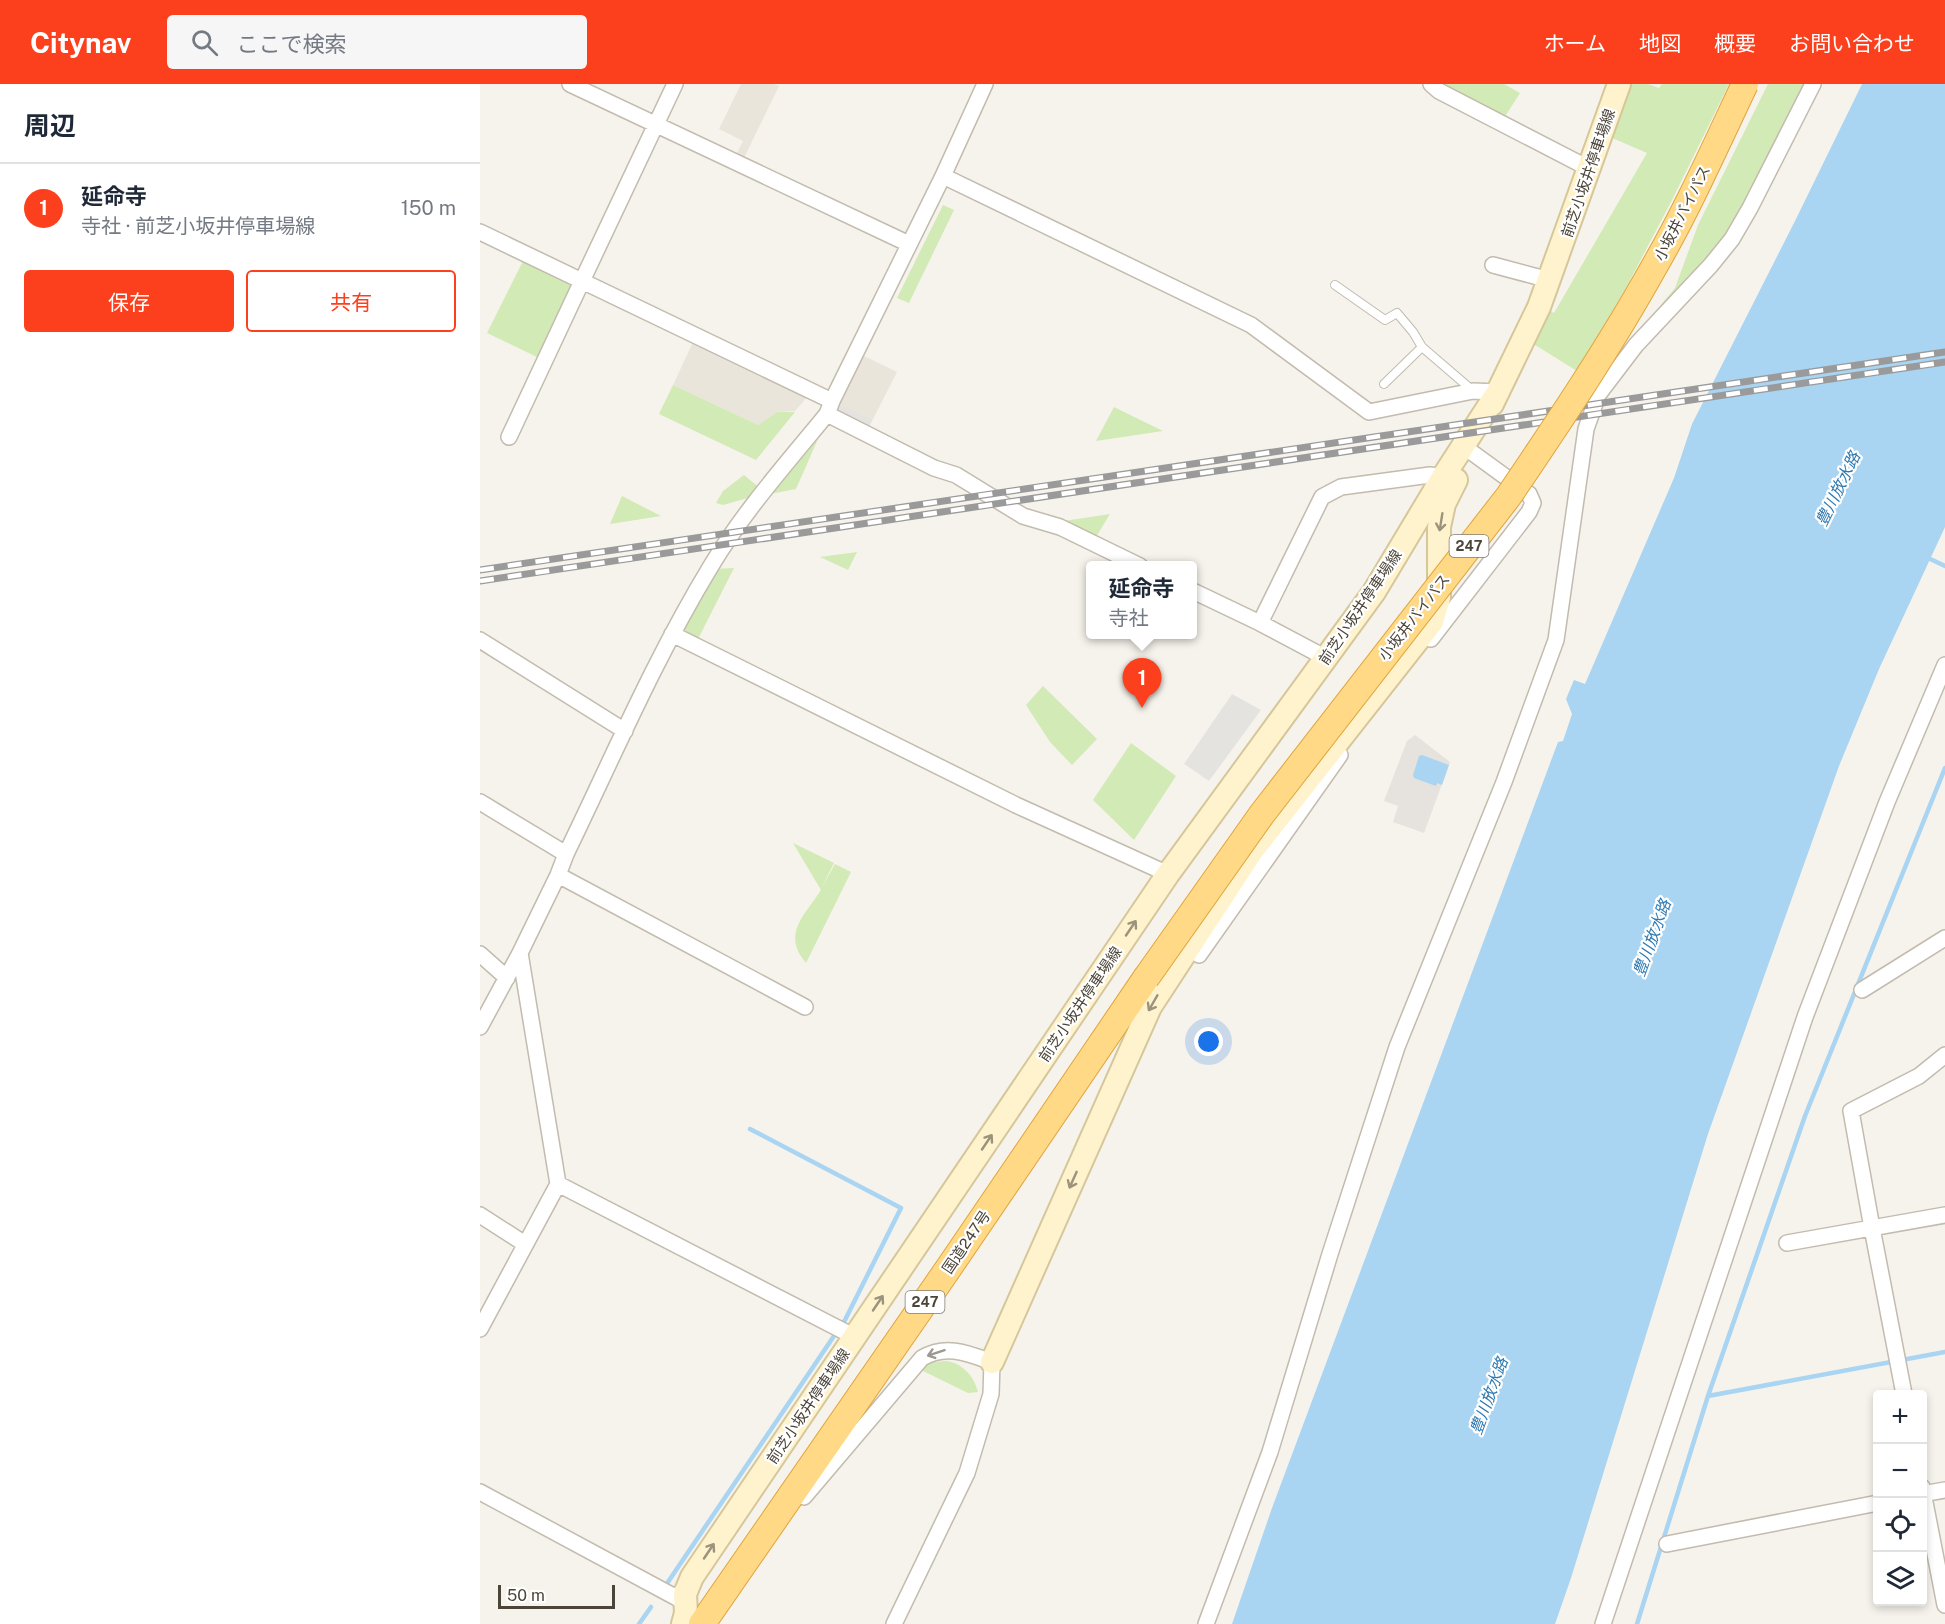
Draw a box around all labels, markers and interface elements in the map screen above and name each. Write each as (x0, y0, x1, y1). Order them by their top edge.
search box (167, 15, 587, 69)
text: Citynav (30, 26, 131, 59)
icon: search (188, 26, 221, 59)
text: ここで検索 (236, 31, 346, 57)
text: ホーム (1544, 31, 1606, 56)
text: 地図 (1639, 31, 1681, 56)
text: 概要 (1714, 31, 1756, 56)
text: お問い合わせ (1789, 31, 1915, 56)
street label: 前芝小坂井停車場線 (1558, 106, 1618, 240)
text: 周辺 (24, 110, 76, 141)
street label: 小坂井バイパス (1651, 162, 1713, 264)
text: 延命寺 (81, 183, 147, 209)
text: 1 (39, 196, 48, 220)
text: 150 m (401, 196, 456, 220)
text: 寺社 · 前芝小坂井停車場線 (81, 214, 315, 238)
button: 保存 (24, 270, 234, 332)
button: 共有 (246, 270, 456, 332)
water label: 豊川放水路 (1812, 447, 1865, 529)
one-way arrow (1435, 512, 1446, 532)
road number: 247 (1450, 535, 1488, 557)
street label: 前芝小坂井停車場線 (1315, 546, 1405, 668)
popup (1086, 561, 1197, 639)
street label: 小坂井バイパス (1375, 571, 1453, 663)
text: 延命寺 (1108, 575, 1175, 601)
text: 寺社 (1108, 606, 1148, 630)
pin: 1 (1122, 658, 1162, 708)
water label: 豊川放水路 (1629, 895, 1675, 979)
one-way arrow (1126, 920, 1138, 937)
street label: 前芝小坂井停車場線 (1035, 943, 1125, 1065)
one-way arrow (1147, 994, 1159, 1011)
your location (1194, 1027, 1223, 1056)
one-way arrow (981, 1134, 993, 1150)
one-way arrow (1067, 1171, 1078, 1189)
street label: 国道247号 (939, 1207, 993, 1277)
road number: 247 (906, 1291, 944, 1313)
one-way arrow (872, 1295, 884, 1312)
street label: 前芝小坂井停車場線 (763, 1345, 853, 1467)
one-way arrow (927, 1348, 946, 1359)
water label: 豊川放水路 (1466, 1353, 1512, 1437)
map controls (1873, 1390, 1927, 1606)
button: + (1873, 1390, 1927, 1444)
button: − (1873, 1444, 1927, 1498)
button: locate (1873, 1498, 1927, 1552)
one-way arrow (703, 1544, 715, 1560)
button: layers (1873, 1552, 1927, 1606)
scale bar (498, 1582, 615, 1610)
text: 50 m (507, 1586, 545, 1605)

